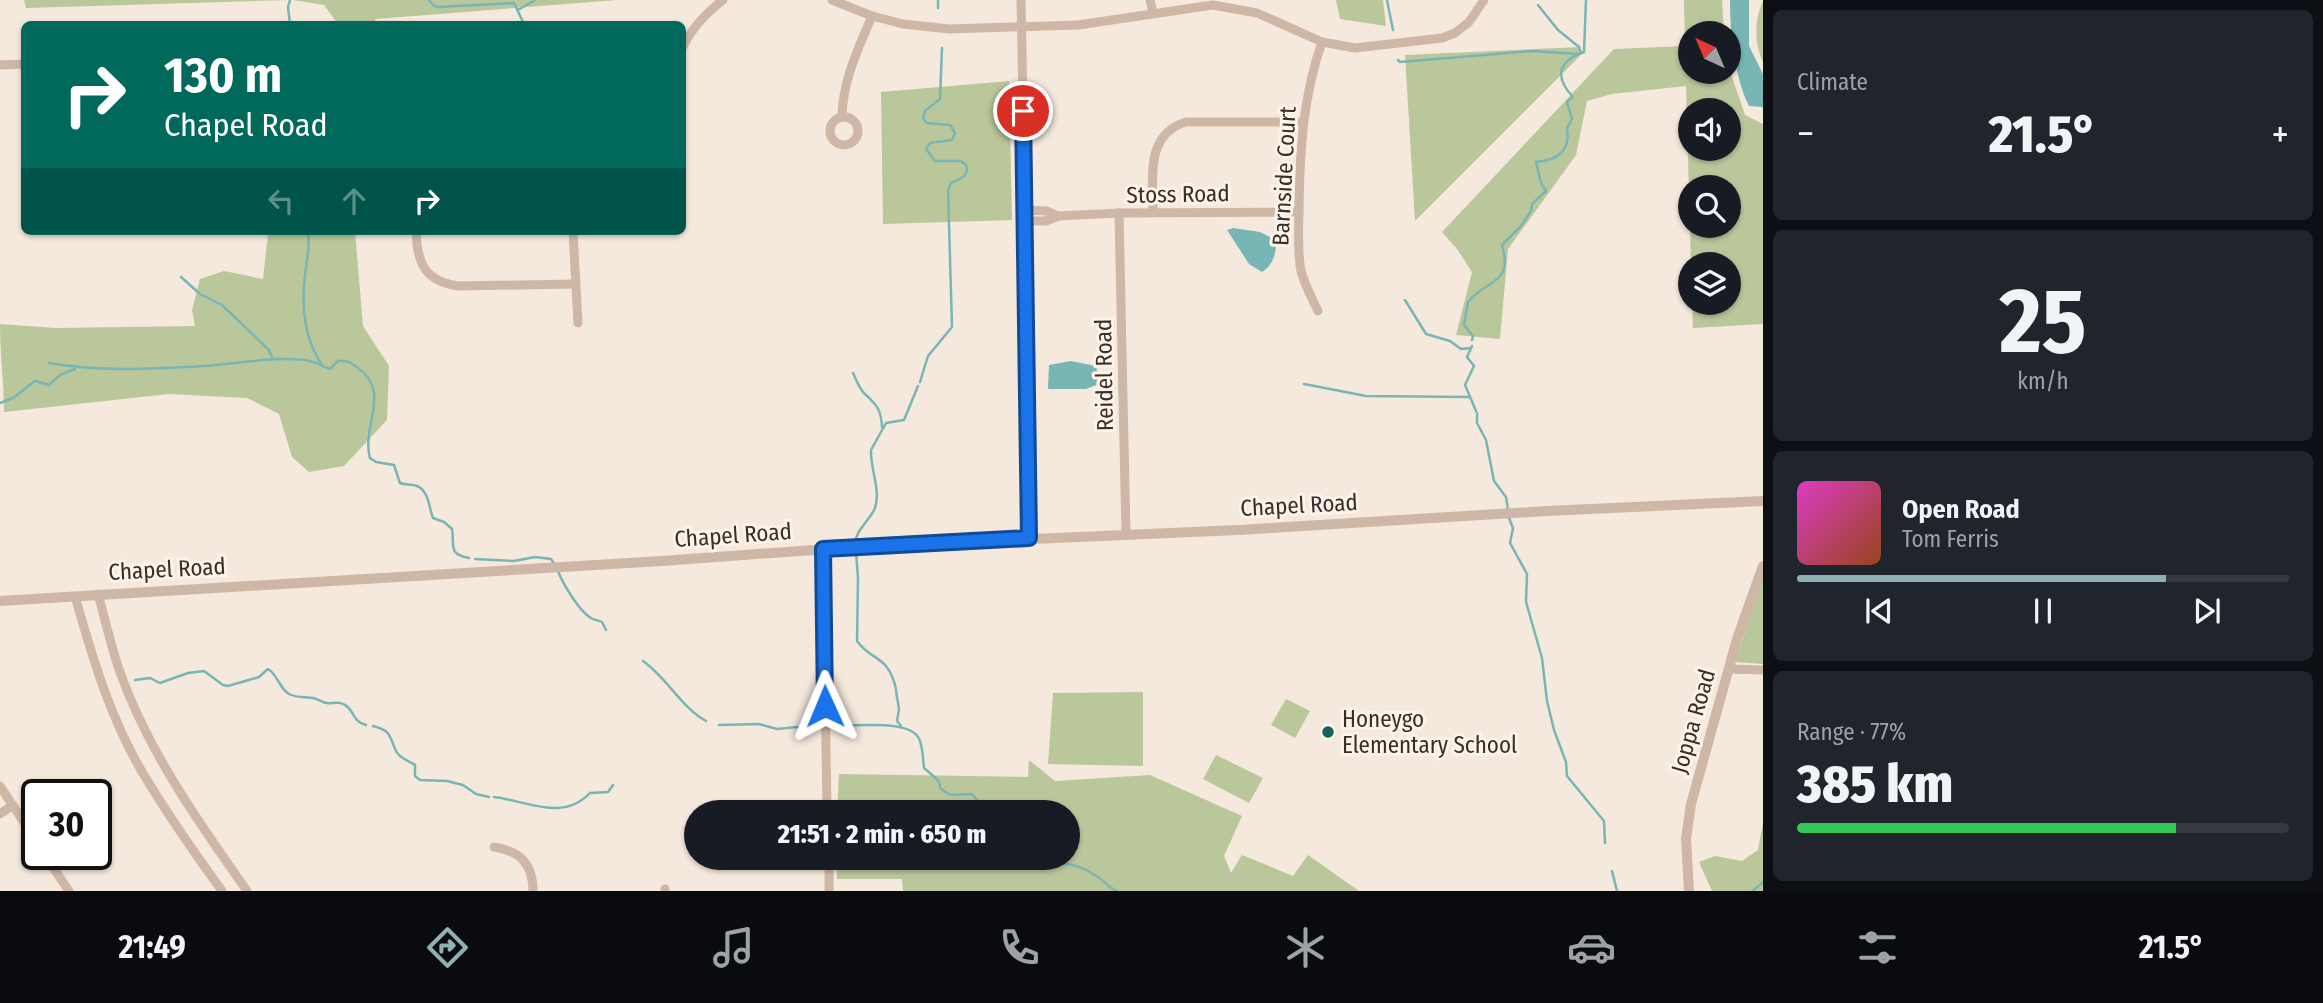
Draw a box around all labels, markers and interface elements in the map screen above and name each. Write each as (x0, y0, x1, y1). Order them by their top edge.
north arrow (1678, 21, 1741, 84)
map controls (1678, 21, 1741, 315)
text: 130 m (164, 46, 282, 105)
icon: right (49, 49, 140, 140)
text: Climate (1797, 68, 1868, 96)
pin (993, 81, 1053, 141)
icon: arrive (1004, 92, 1042, 130)
button: sound (1678, 98, 1741, 161)
text: 21.5° (1989, 103, 2097, 166)
street label: Barnside Court (1266, 105, 1302, 246)
text: Chapel Road (164, 106, 328, 144)
text: − (1797, 111, 1814, 157)
text: + (2272, 111, 2289, 157)
button: search (1678, 175, 1741, 238)
street label: Stoss Road (1126, 179, 1230, 209)
icon: left (262, 182, 300, 220)
icon: ahead (335, 182, 373, 220)
icon: right (408, 182, 446, 220)
button: layers (1678, 252, 1741, 315)
text: 25 (2000, 267, 2086, 376)
street label: Reidel Road (1089, 319, 1119, 431)
text: km/h (2017, 367, 2069, 395)
street label: Chapel Road (1240, 488, 1358, 522)
text: Open Road (1902, 494, 2020, 525)
street label: Chapel Road (673, 517, 793, 553)
text: Tom Ferris (1902, 525, 1999, 553)
street label: Chapel Road (108, 552, 226, 586)
icon: previous (1860, 592, 1898, 630)
icon: pause (2024, 592, 2062, 630)
icon: next (2188, 592, 2226, 630)
street label: Joppa Road (1665, 666, 1721, 776)
position arrow (788, 669, 862, 743)
place label: Honeygo Elementary School (1342, 705, 1517, 759)
text: Range · 77% (1797, 718, 1906, 746)
marker: Honeygo Elementary School (1320, 724, 1336, 740)
text: 385 km (1797, 753, 1953, 816)
speed limit sign: 30 (21, 779, 112, 870)
text: 21:51 · 2 min · 650 m (778, 819, 986, 850)
icon: directions (423, 923, 472, 972)
icon: music (709, 923, 758, 972)
icon: phone (995, 923, 1044, 972)
icon: climate (1281, 923, 1330, 972)
icon: car (1567, 923, 1616, 972)
icon: filters (1853, 923, 1902, 972)
text: 21:49 (118, 928, 186, 966)
text: 21.5° (2139, 928, 2205, 966)

